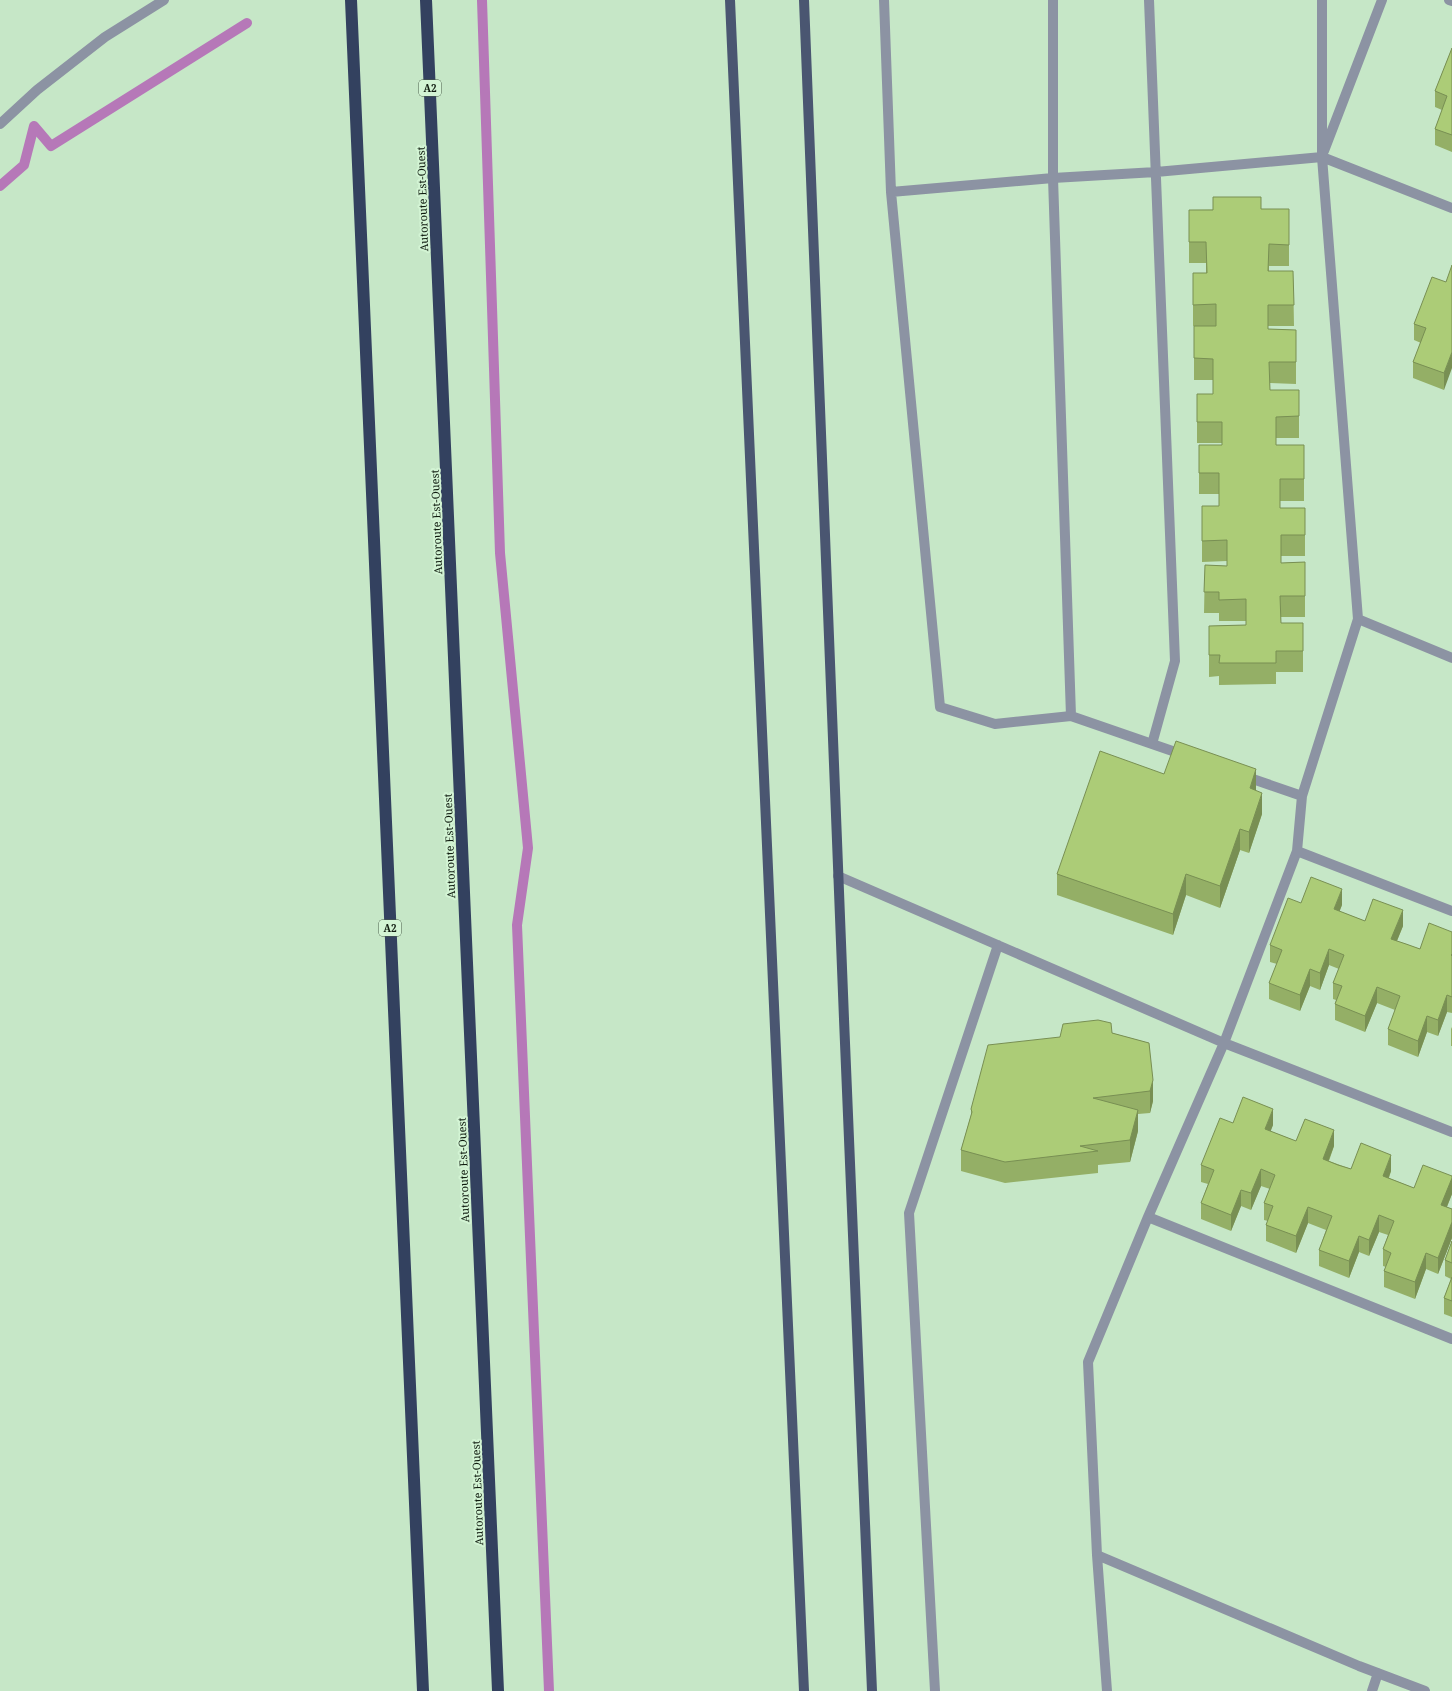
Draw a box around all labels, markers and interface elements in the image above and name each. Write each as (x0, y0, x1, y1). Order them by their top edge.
road number: A2 (419, 80, 441, 96)
street label: Autoroute Est-Ouest (413, 146, 431, 252)
street label: Autoroute Est-Ouest (427, 469, 445, 575)
street label: Autoroute Est-Ouest (440, 793, 458, 899)
road number: A2 (379, 920, 401, 936)
street label: Autoroute Est-Ouest (454, 1117, 472, 1223)
street label: Autoroute Est-Ouest (468, 1440, 486, 1546)

